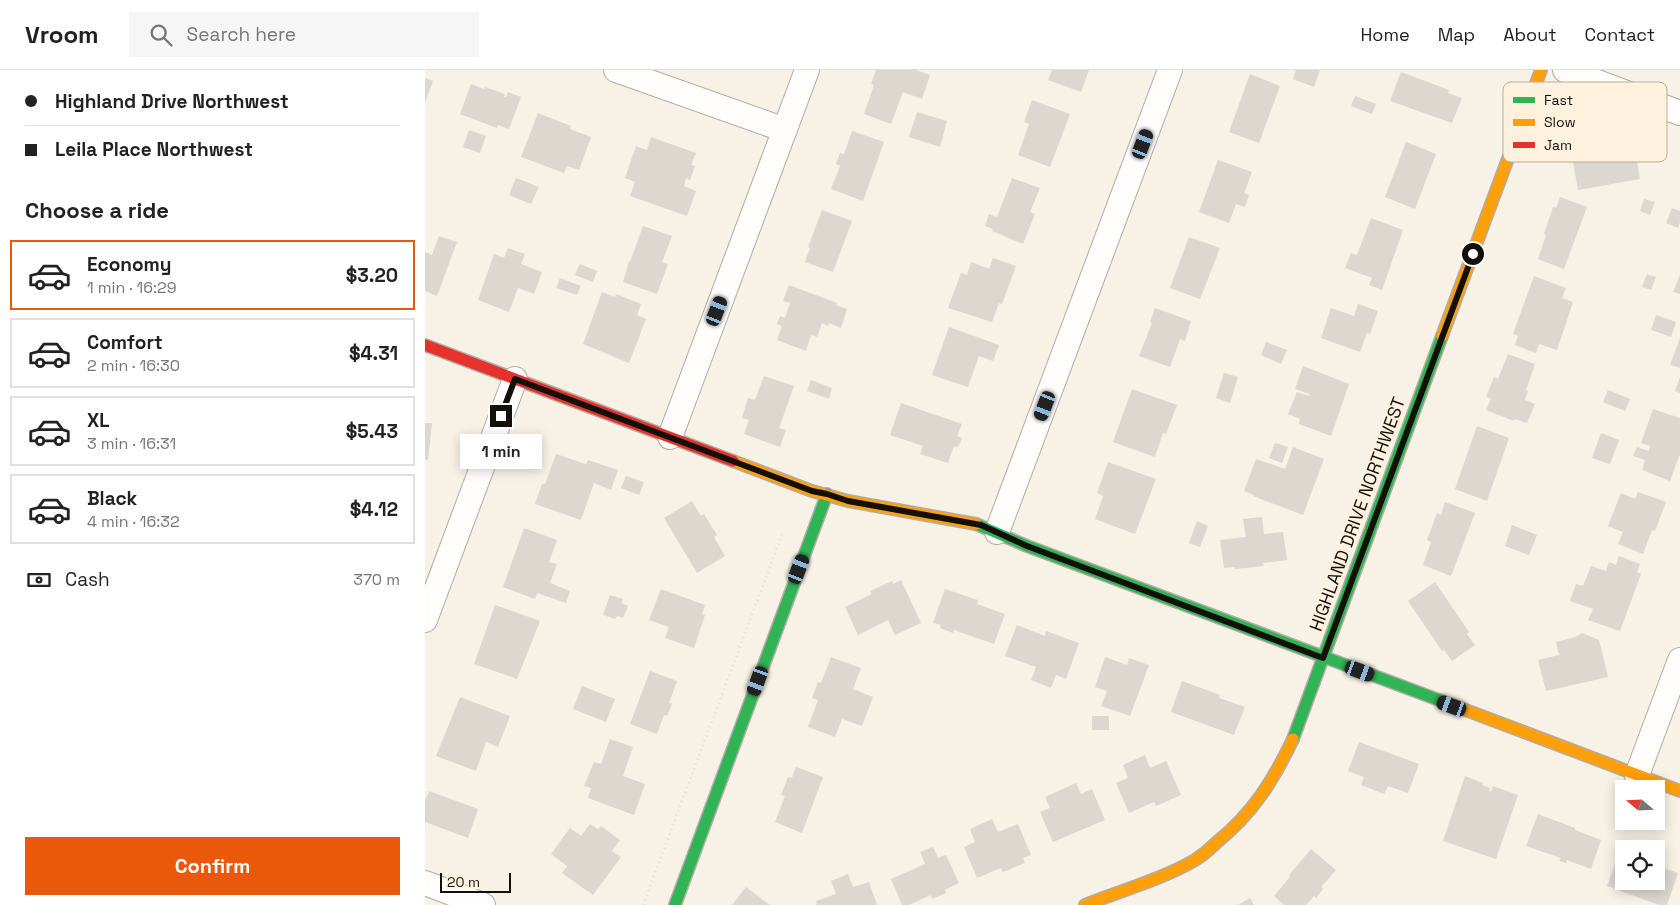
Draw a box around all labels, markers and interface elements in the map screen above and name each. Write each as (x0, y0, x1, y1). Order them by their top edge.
search box (129, 12, 479, 57)
text: Vroom (25, 19, 99, 50)
icon: search (147, 21, 175, 49)
text: Search here (187, 22, 296, 47)
text: Home (1361, 23, 1410, 46)
text: Map (1438, 23, 1475, 46)
text: About (1503, 23, 1557, 46)
text: Contact (1585, 23, 1655, 46)
legend (1503, 82, 1667, 162)
text: Highland Drive Northwest (55, 89, 289, 114)
text: Fast (1544, 91, 1573, 109)
text: Slow (1544, 113, 1576, 131)
car (1130, 127, 1155, 161)
text: Jam (1544, 136, 1572, 154)
text: Leila Place Northwest (55, 137, 253, 162)
text: Choose a ride (25, 196, 169, 224)
route start (1462, 243, 1484, 265)
text: Economy (87, 252, 171, 277)
icon: car (27, 253, 72, 298)
text: $3.20 (346, 263, 398, 288)
text: 1 min · 16:29 (87, 277, 176, 298)
car (704, 294, 729, 328)
text: Comfort (87, 330, 163, 355)
icon: car (27, 331, 72, 376)
text: $4.31 (349, 341, 398, 366)
text: 2 min · 16:30 (87, 355, 180, 376)
car (1032, 389, 1057, 423)
street label: HIGHLAND DRIVE NORTHWEST (1304, 393, 1410, 634)
route end (490, 405, 512, 427)
text: XL (87, 408, 110, 433)
icon: car (27, 409, 72, 454)
text: $5.43 (346, 419, 398, 444)
text: 3 min · 16:31 (87, 433, 176, 454)
callout: 1 min (460, 434, 542, 468)
text: 1 min (481, 441, 521, 462)
text: Black (87, 486, 137, 511)
icon: car (27, 487, 72, 532)
text: $4.12 (350, 497, 398, 522)
text: 4 min · 16:32 (87, 511, 180, 532)
car (786, 552, 811, 586)
icon: cash (25, 566, 53, 594)
text: Cash (65, 567, 110, 592)
text: 370 m (353, 569, 400, 590)
car (1343, 659, 1376, 683)
car (745, 664, 770, 698)
car (1435, 694, 1468, 718)
north arrow (1615, 780, 1665, 830)
map controls (1615, 780, 1665, 890)
button: Confirm (25, 837, 400, 895)
button: locate (1615, 840, 1665, 890)
scale bar (440, 870, 511, 893)
text: 20 m (447, 873, 480, 891)

